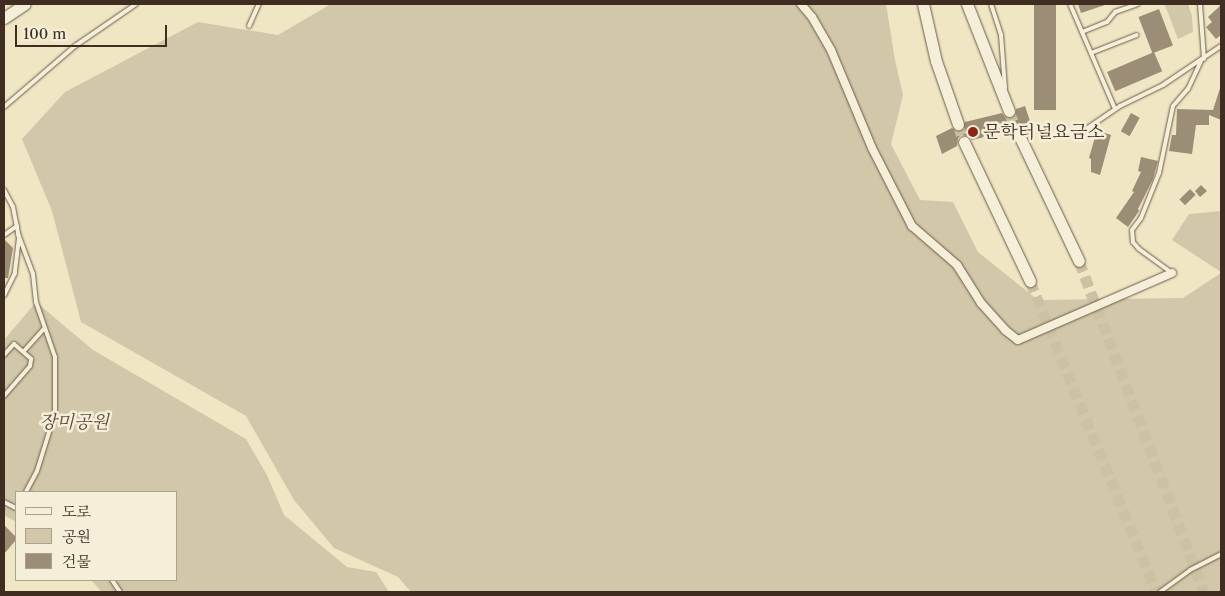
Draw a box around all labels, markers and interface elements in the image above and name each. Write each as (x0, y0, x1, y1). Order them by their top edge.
scale bar (18, 15, 170, 47)
text: 100 m (23, 24, 66, 43)
place label: 문학터널요금소 (983, 121, 1105, 143)
marker: 문학터널요금소 (967, 126, 979, 138)
park label: 장미공원 (39, 411, 109, 433)
legend (15, 491, 178, 581)
text: 도로 (62, 502, 91, 521)
text: 공원 (62, 527, 91, 546)
text: 건물 (62, 552, 91, 571)

